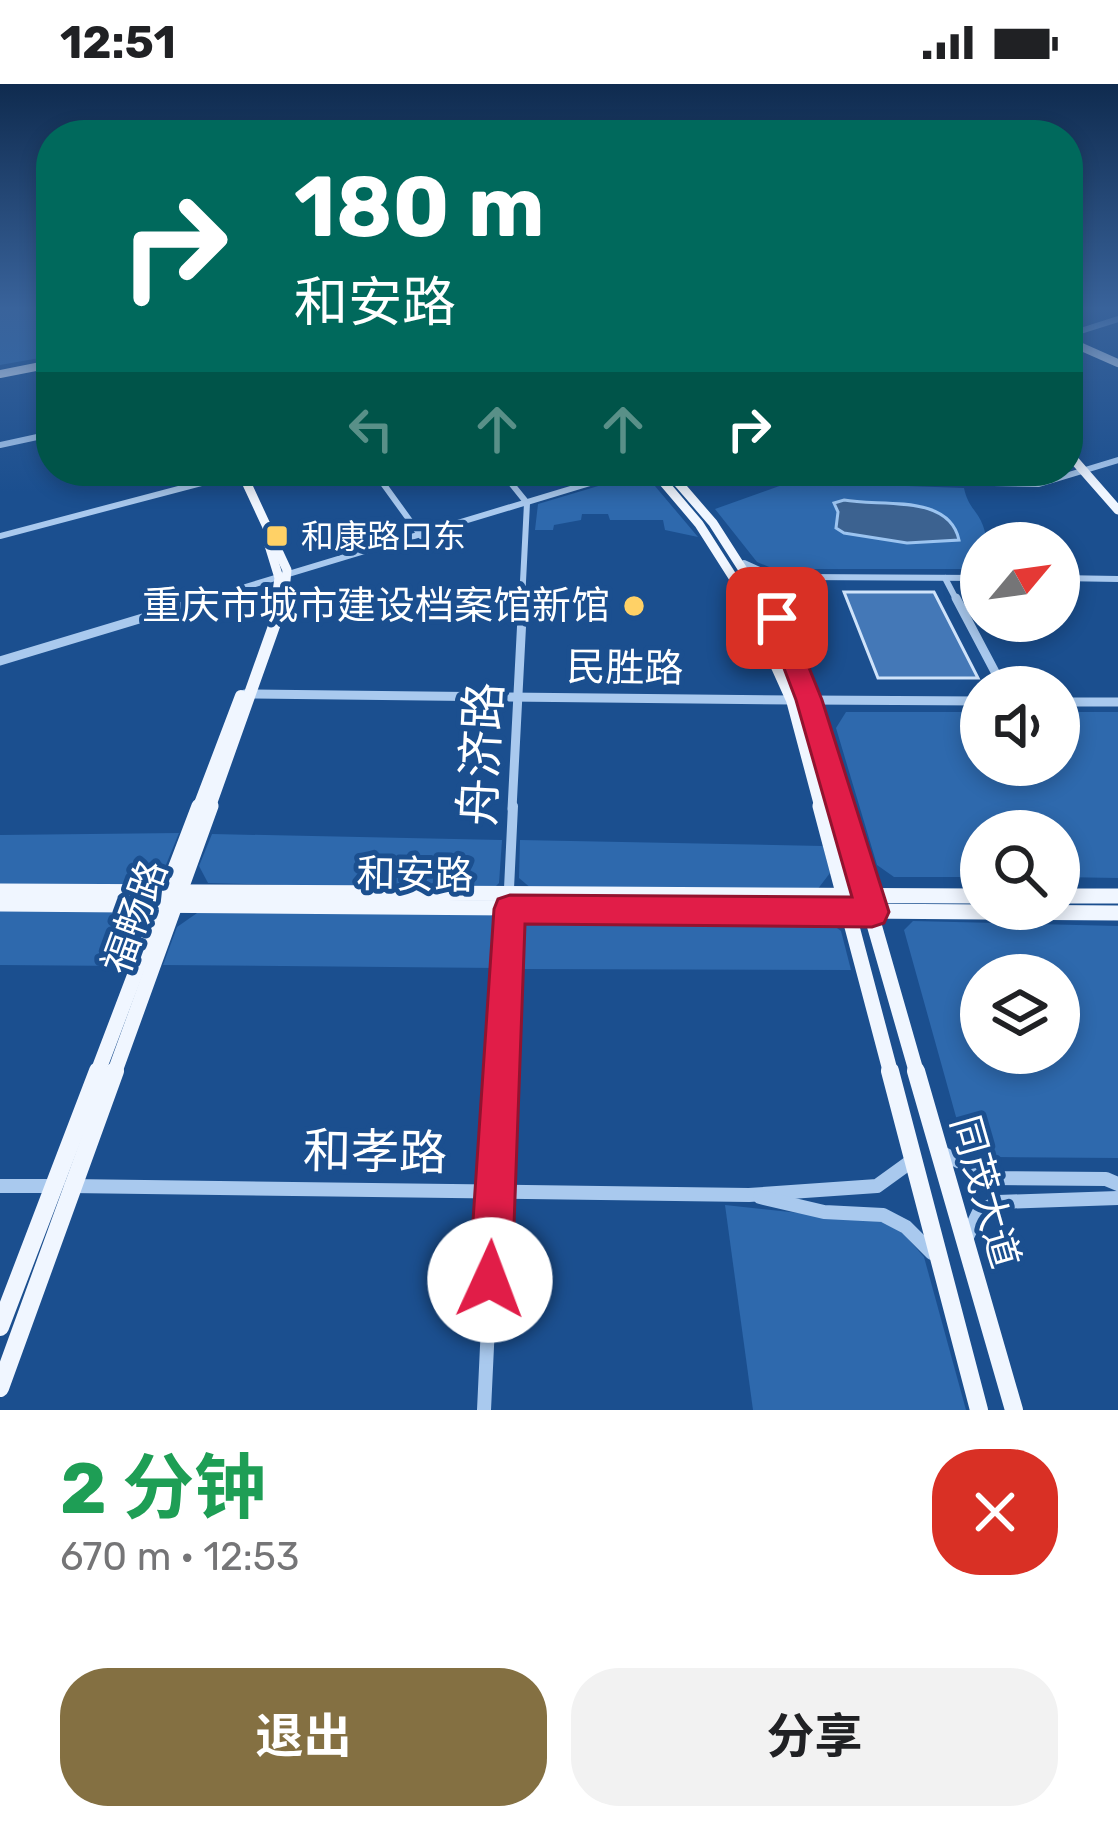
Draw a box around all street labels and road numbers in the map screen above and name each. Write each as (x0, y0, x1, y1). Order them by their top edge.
street label: 民胜路 (566, 644, 684, 692)
street label: 舟济路 (449, 681, 513, 827)
street label: 和安路 (356, 851, 474, 899)
street label: 福畅路 (93, 854, 177, 980)
street label: 同茂大道 (941, 1111, 1029, 1273)
street label: 和孝路 (303, 1122, 447, 1182)

